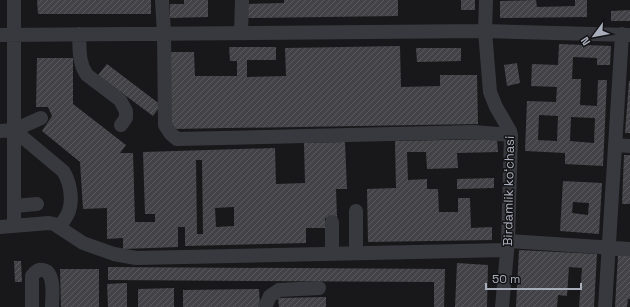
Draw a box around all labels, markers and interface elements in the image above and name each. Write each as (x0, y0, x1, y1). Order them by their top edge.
north arrow (574, 16, 614, 56)
text: N (578, 34, 593, 48)
street label: Birdamlik koʻchasi (499, 136, 518, 246)
scale bar (486, 265, 581, 291)
text: 50 m (492, 271, 520, 287)

